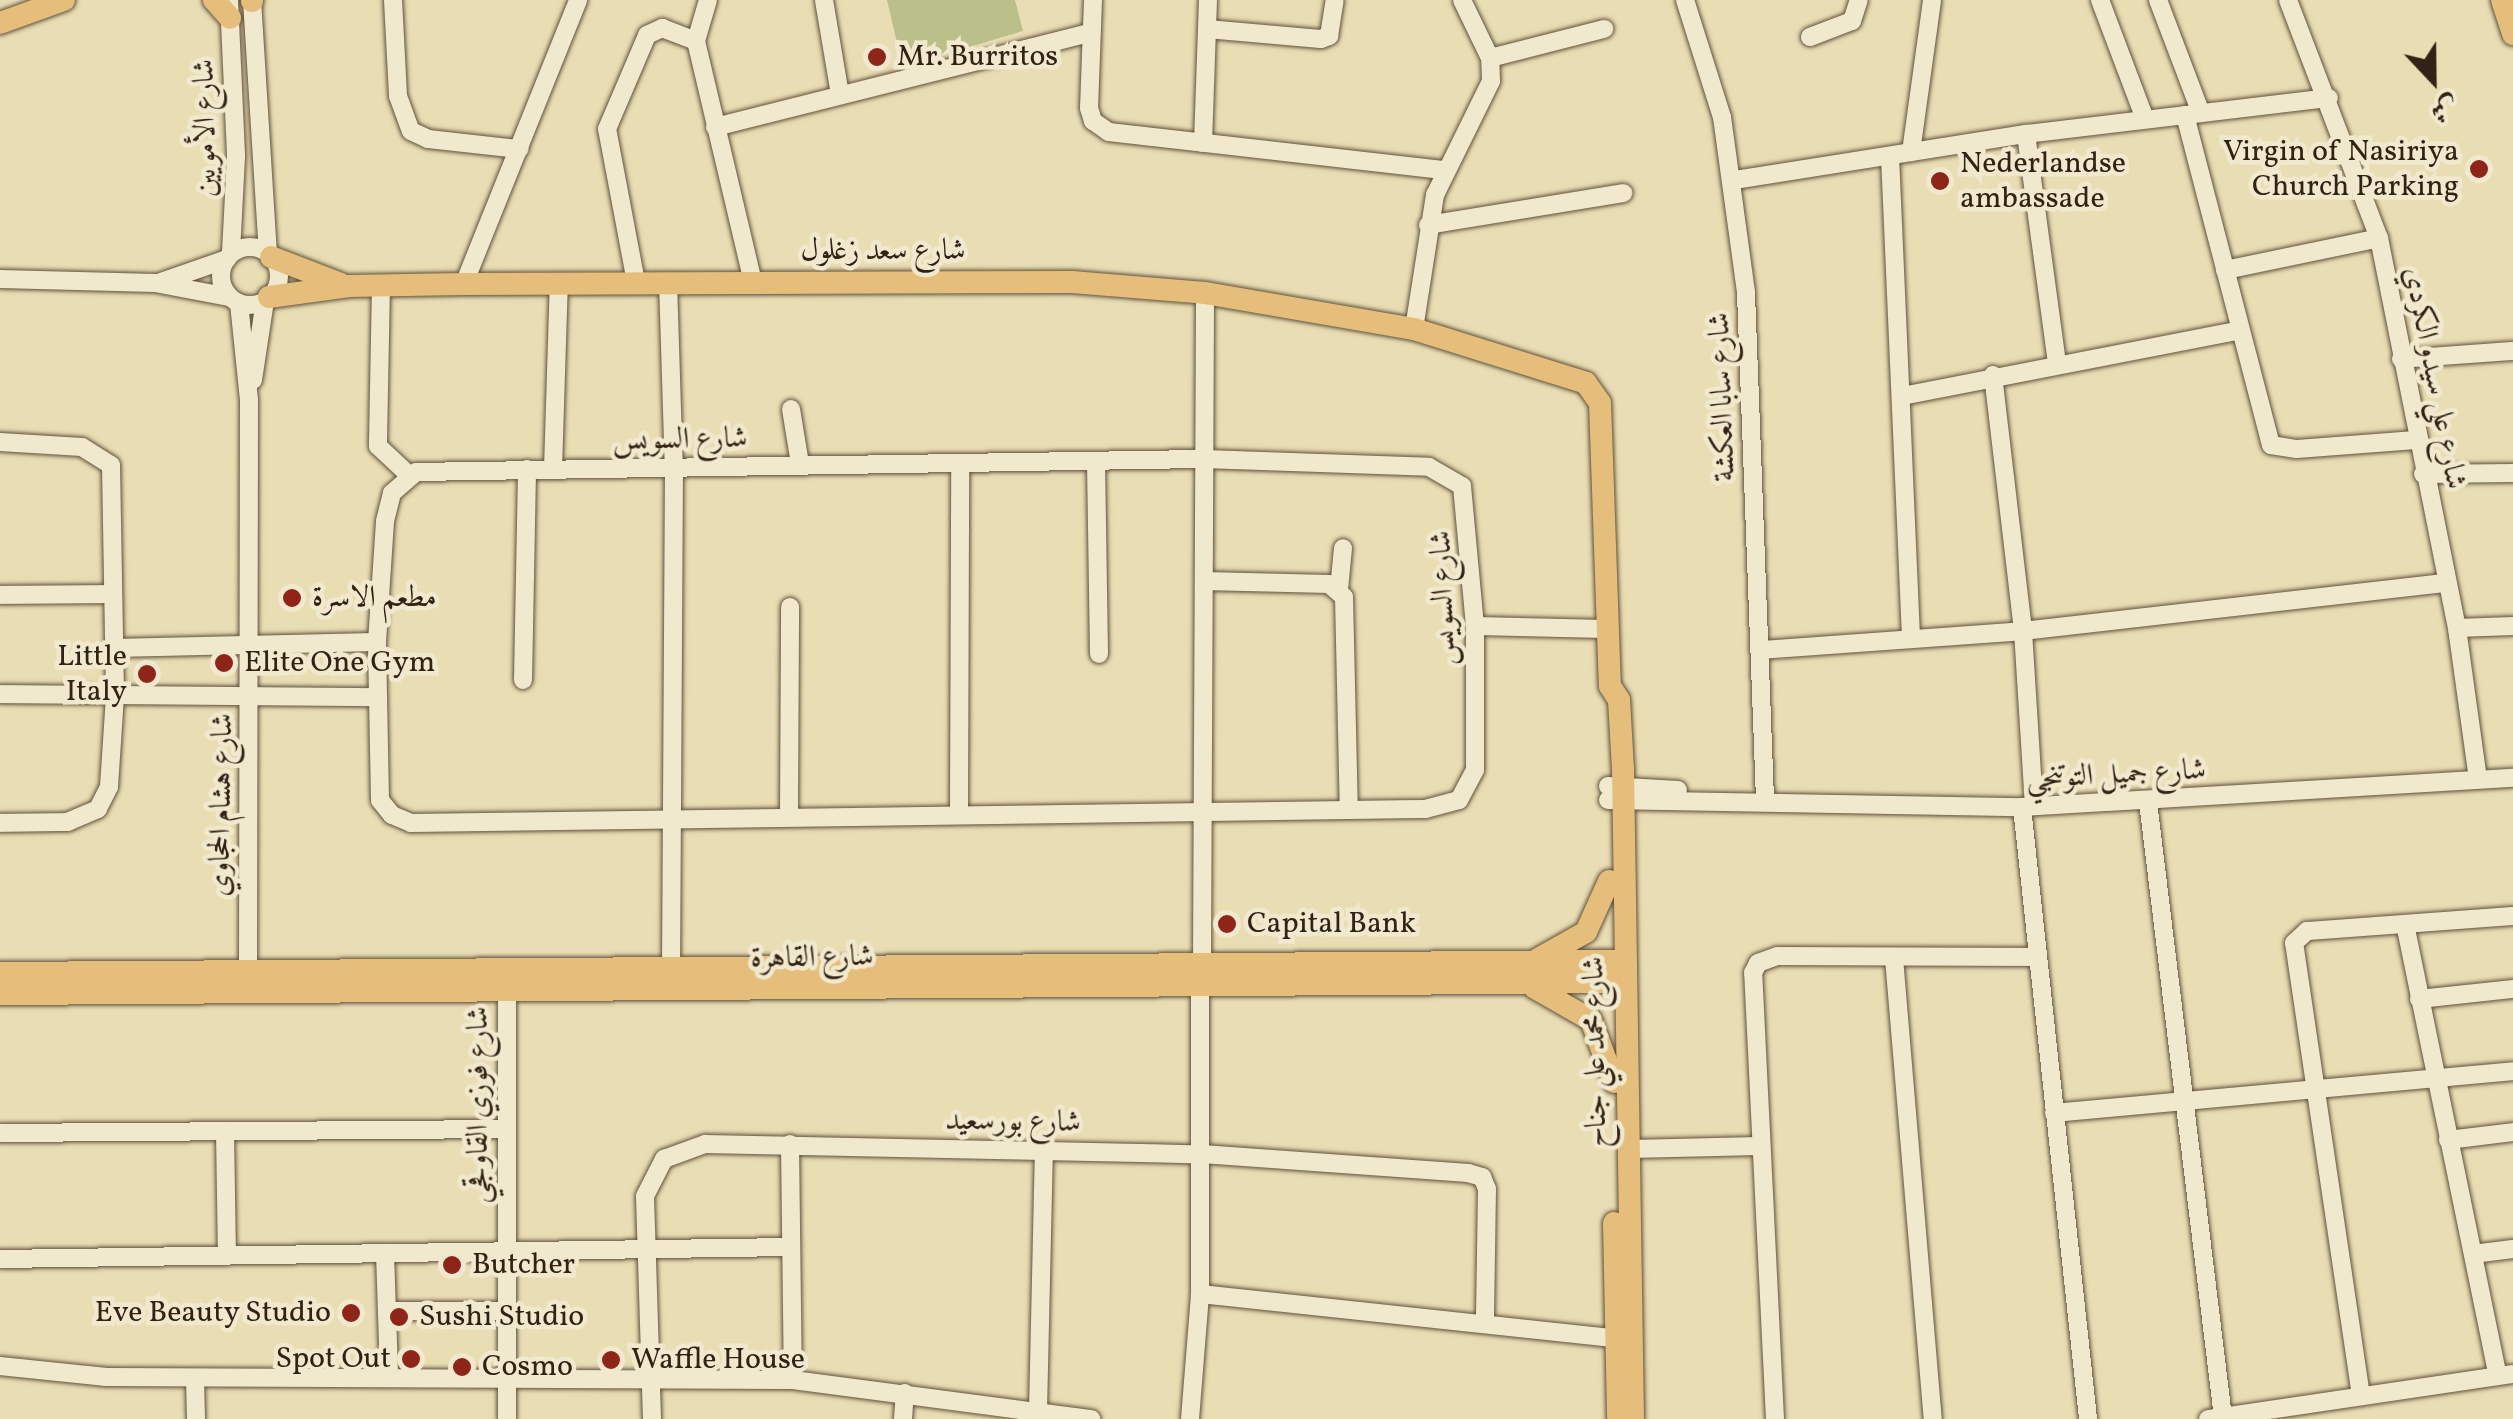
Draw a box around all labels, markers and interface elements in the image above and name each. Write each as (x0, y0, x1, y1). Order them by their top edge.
north arrow (2383, 30, 2483, 130)
place label: Mr. Burritos (897, 39, 1058, 75)
marker: Mr. Burritos (866, 46, 888, 68)
street label: شارع الأمويين (187, 59, 225, 197)
text: ش (2424, 85, 2465, 132)
place label: Virgin of Nasiriya Church Parking (2226, 134, 2459, 204)
place label: Nederlandse ambassade (1960, 146, 2126, 216)
marker: Virgin of Nasiriya Church Parking (2468, 158, 2490, 180)
marker: Nederlandse ambassade (1929, 170, 1951, 192)
street label: شارع سعد زغلول (800, 233, 966, 269)
street label: شارع علي سيدو الكردي (2395, 264, 2473, 492)
street label: شارع سابا العكشة (1702, 312, 1744, 482)
street label: شارع السويس (612, 421, 748, 459)
street label: شارع السويس (1424, 530, 1464, 666)
place label: مطعم الاسرة (312, 580, 437, 616)
marker: مطعم الاسرة (281, 587, 303, 609)
place label: Little Italy (57, 639, 127, 710)
place label: Elite One Gym (244, 645, 435, 681)
marker: Elite One Gym (213, 652, 235, 674)
marker: Little Italy (136, 663, 158, 685)
street label: شارع هشام الحجاوي (202, 713, 242, 897)
street label: شارع جميل التوتنجي (2025, 752, 2207, 798)
place label: Capital Bank (1247, 906, 1416, 942)
marker: Capital Bank (1216, 913, 1238, 935)
street label: شارع القاهرة (750, 939, 874, 977)
street label: شارع محمد علي جناح (1576, 956, 1616, 1148)
street label: شارع فوزي القاوقجي (461, 1006, 497, 1204)
street label: شارع بورسعيد (945, 1103, 1081, 1141)
place label: Butcher (472, 1247, 575, 1283)
marker: Butcher (441, 1254, 463, 1276)
place label: Eve Beauty Studio (94, 1295, 331, 1331)
place label: Sushi Studio (419, 1299, 584, 1335)
marker: Eve Beauty Studio (340, 1302, 362, 1324)
marker: Sushi Studio (388, 1306, 410, 1328)
place label: Spot Out (275, 1341, 391, 1377)
place label: Waffle House (631, 1342, 805, 1378)
marker: Spot Out (400, 1348, 422, 1370)
place label: Cosmo (482, 1349, 573, 1385)
marker: Waffle House (600, 1349, 622, 1371)
marker: Cosmo (451, 1356, 473, 1378)

